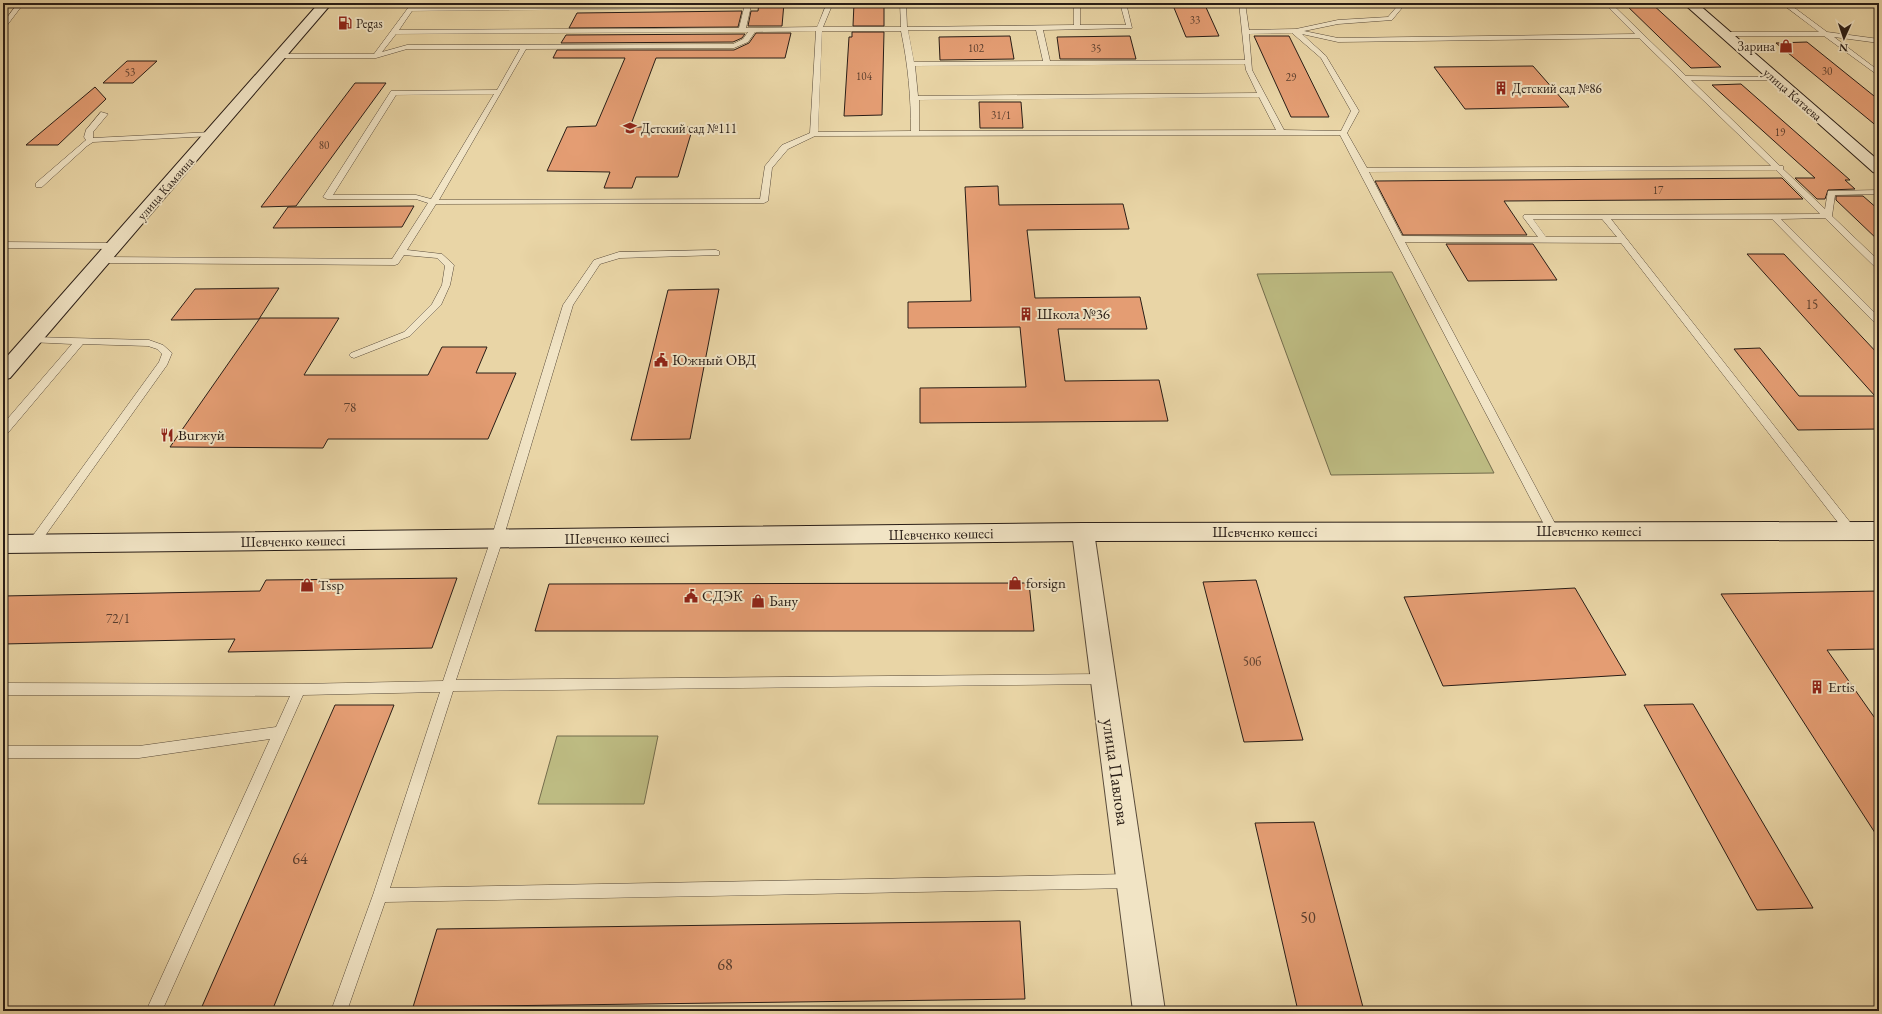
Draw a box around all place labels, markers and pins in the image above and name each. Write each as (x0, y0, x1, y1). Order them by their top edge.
fuel station icon: Pegas (337, 15, 353, 31)
place label: Pegas (356, 15, 383, 32)
place label: Зарина (1738, 38, 1776, 55)
shop icon: Зарина (1778, 38, 1794, 54)
building icon: Детский сад №86 (1493, 80, 1509, 96)
place label: Детский сад №86 (1512, 80, 1602, 97)
school or university icon: Детский сад №111 (622, 120, 638, 136)
place label: Детский сад №111 (641, 120, 737, 137)
place label: Школа №36 (1037, 304, 1110, 323)
building icon: Школа №36 (1018, 306, 1034, 322)
place label: Южный ОВД (672, 350, 756, 369)
public building icon: Южный ОВД (653, 352, 669, 368)
place label: Burжуй (178, 425, 225, 444)
restaurant icon: Burжуй (159, 427, 175, 443)
place label: forsign (1026, 573, 1066, 592)
place label: Tssp (318, 575, 344, 594)
shop icon: forsign (1007, 575, 1023, 591)
shop icon: Tssp (299, 577, 315, 593)
place label: СДЭК (702, 586, 743, 605)
public building icon: СДЭК (683, 588, 699, 604)
place label: Бану (769, 591, 799, 610)
shop icon: Бану (750, 593, 766, 609)
place label: Ertis (1828, 677, 1855, 696)
building icon: Ertis (1809, 679, 1825, 695)

